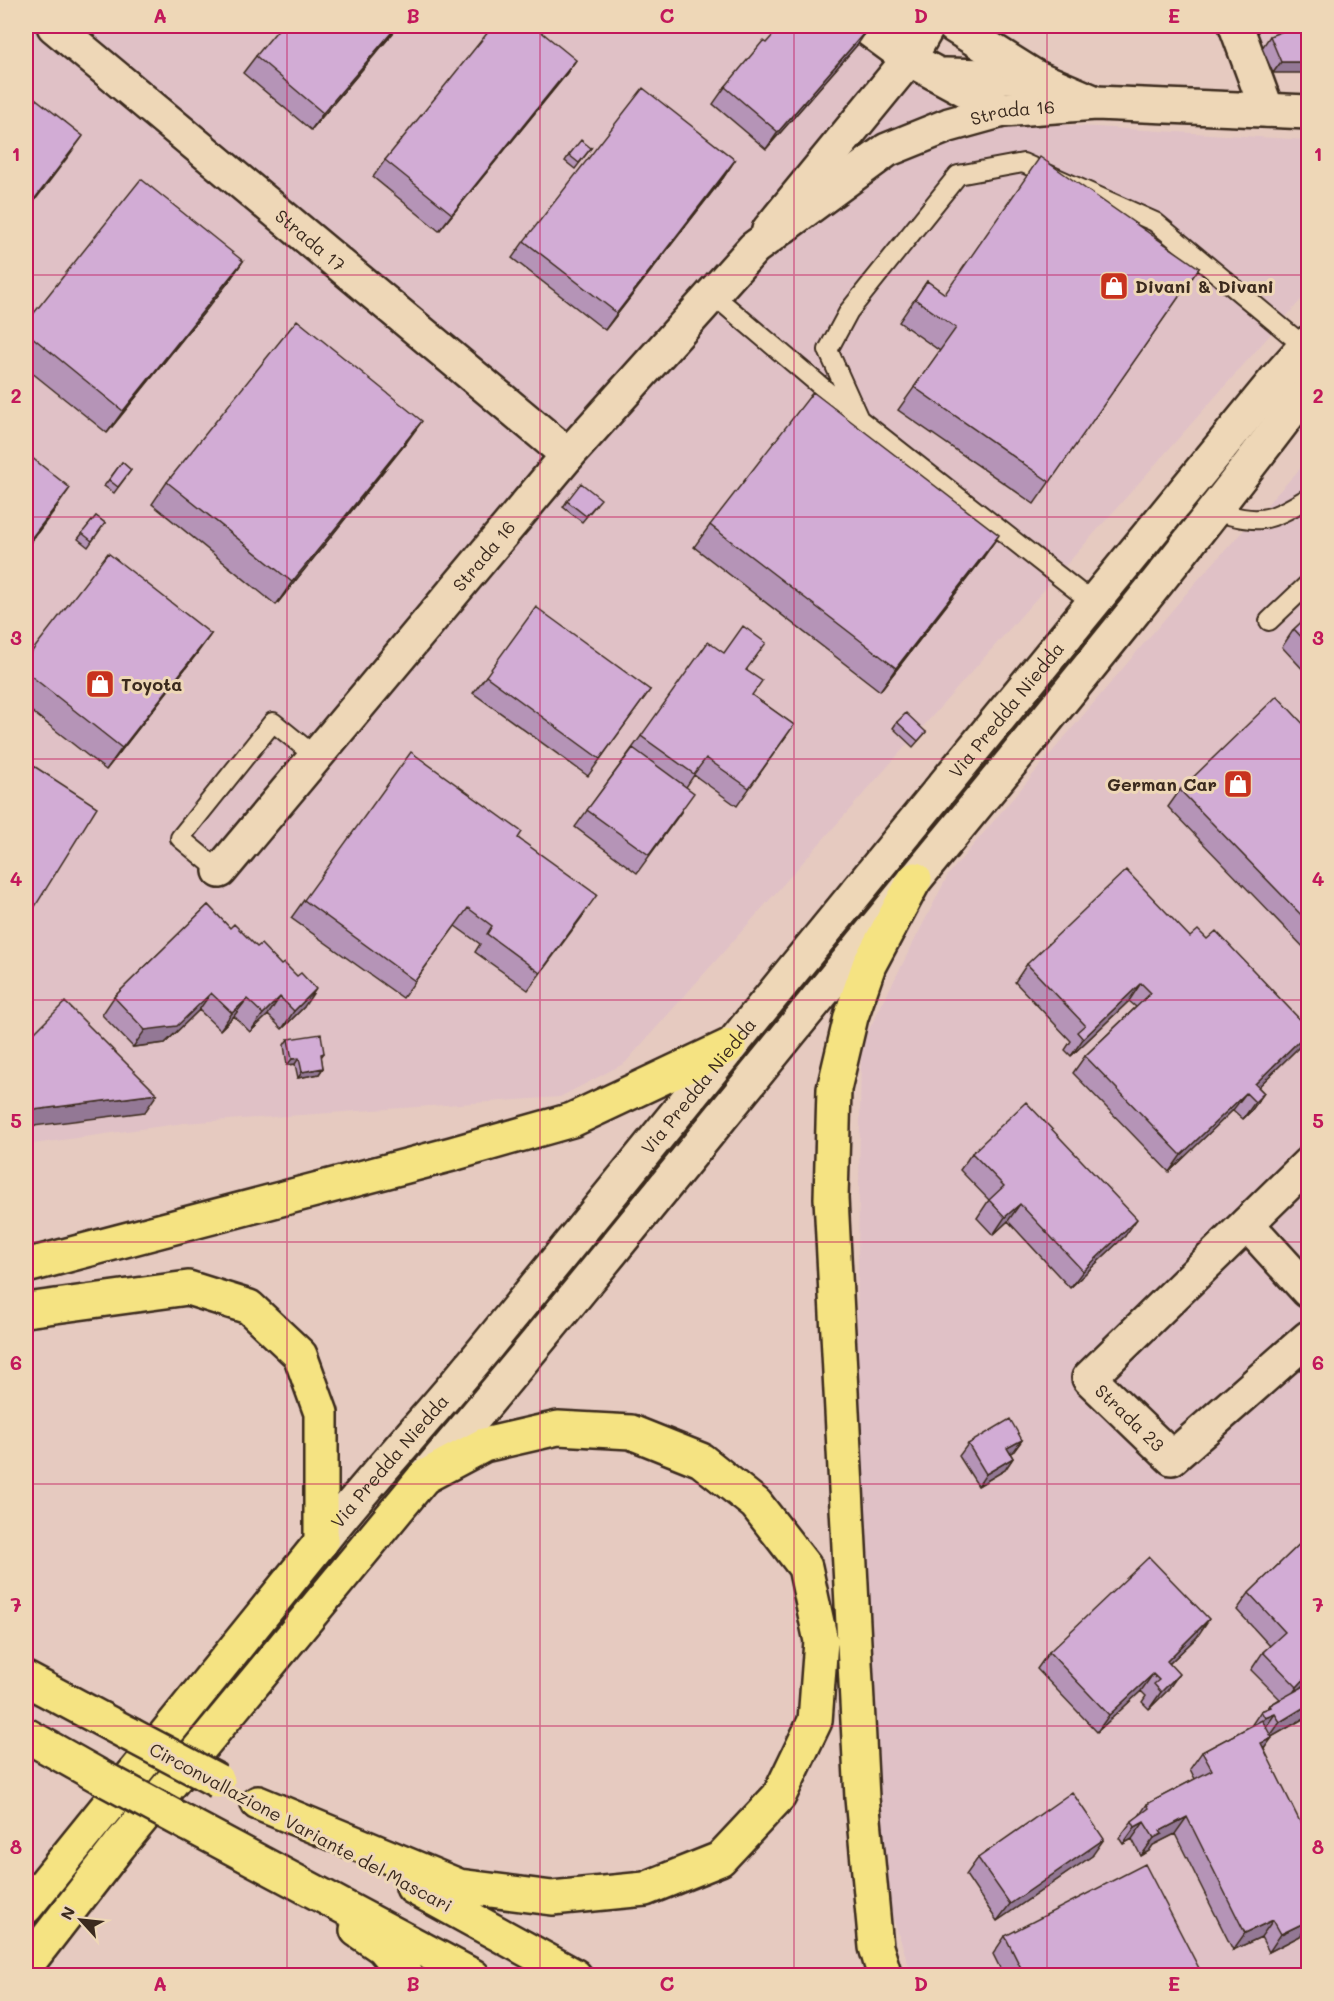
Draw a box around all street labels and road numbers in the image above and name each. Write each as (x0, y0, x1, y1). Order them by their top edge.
street label: Strada 16 (967, 94, 1056, 131)
street label: Strada 17 (270, 204, 351, 276)
street label: Strada 16 (447, 515, 520, 596)
street label: Via Predda Niedda (943, 637, 1069, 783)
street label: Via Predda Niedda (636, 1013, 761, 1159)
street label: Strada 23 (1090, 1378, 1170, 1456)
street label: Via Predda Niedda (325, 1389, 454, 1533)
street label: Circonvallazione Variante del Mascari (145, 1737, 457, 1917)

